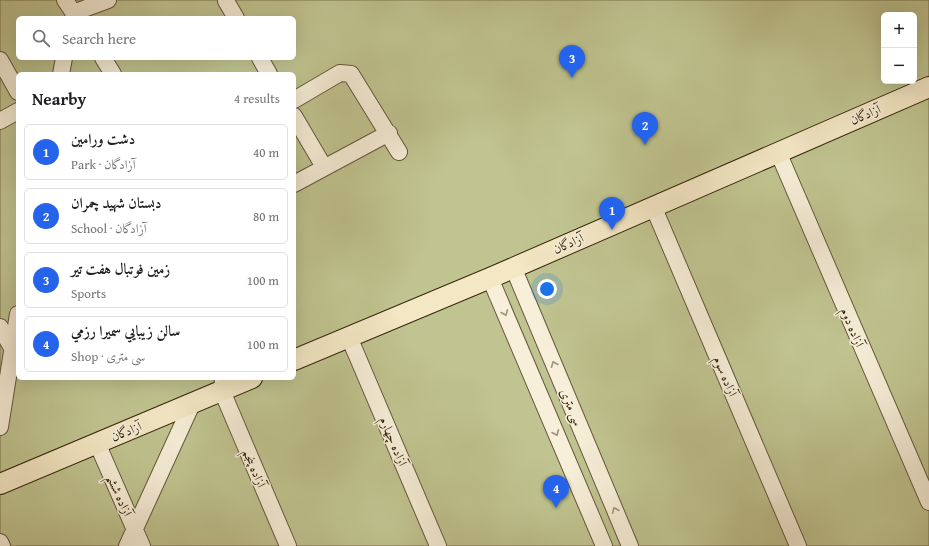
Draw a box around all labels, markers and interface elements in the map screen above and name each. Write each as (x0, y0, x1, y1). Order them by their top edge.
map controls (881, 12, 917, 84)
button: + (881, 12, 917, 48)
search box (16, 16, 296, 60)
icon: search (30, 27, 52, 49)
text: Search here (62, 28, 136, 49)
pin: 3 (559, 45, 585, 78)
button: − (881, 48, 917, 84)
text: Nearby (32, 86, 86, 111)
text: 4 results (234, 89, 280, 108)
street label: آزادگان (847, 99, 885, 129)
pin: 2 (632, 112, 658, 145)
text: دشت ورامین (71, 128, 135, 149)
text: 1 (43, 143, 49, 162)
text: 40 m (253, 143, 279, 162)
text: Park · آزادگان (71, 155, 136, 174)
text: دبستان شهید چمران (71, 192, 161, 213)
pin: 1 (599, 197, 625, 230)
text: 2 (43, 207, 49, 226)
text: 80 m (253, 207, 279, 226)
text: School · آزادگان (71, 219, 147, 238)
street label: آزادگان (550, 228, 588, 259)
text: زمین فوتبال هفت تیر (71, 258, 170, 279)
text: 3 (43, 271, 49, 290)
text: 100 m (247, 271, 279, 290)
your location (537, 279, 557, 299)
text: Sports (71, 284, 106, 303)
street label: آزاده دوم (834, 304, 870, 352)
one-way arrow (500, 309, 508, 317)
text: سالن زيبايي سميرا رزمي (71, 320, 180, 341)
text: 4 (43, 335, 49, 354)
text: 100 m (247, 335, 279, 354)
text: Shop · سی متری (71, 347, 145, 366)
street label: آزاده سوم (707, 353, 743, 401)
one-way arrow (550, 361, 558, 368)
street label: سی متری (555, 386, 588, 429)
street label: آزاده چهارم (373, 414, 413, 471)
street label: آزادگان (108, 416, 146, 446)
one-way arrow (551, 429, 559, 437)
street label: آزاده پنجم (235, 446, 272, 493)
street label: آزاده ششم (98, 471, 138, 522)
pin: 4 (543, 475, 569, 508)
one-way arrow (612, 507, 620, 515)

